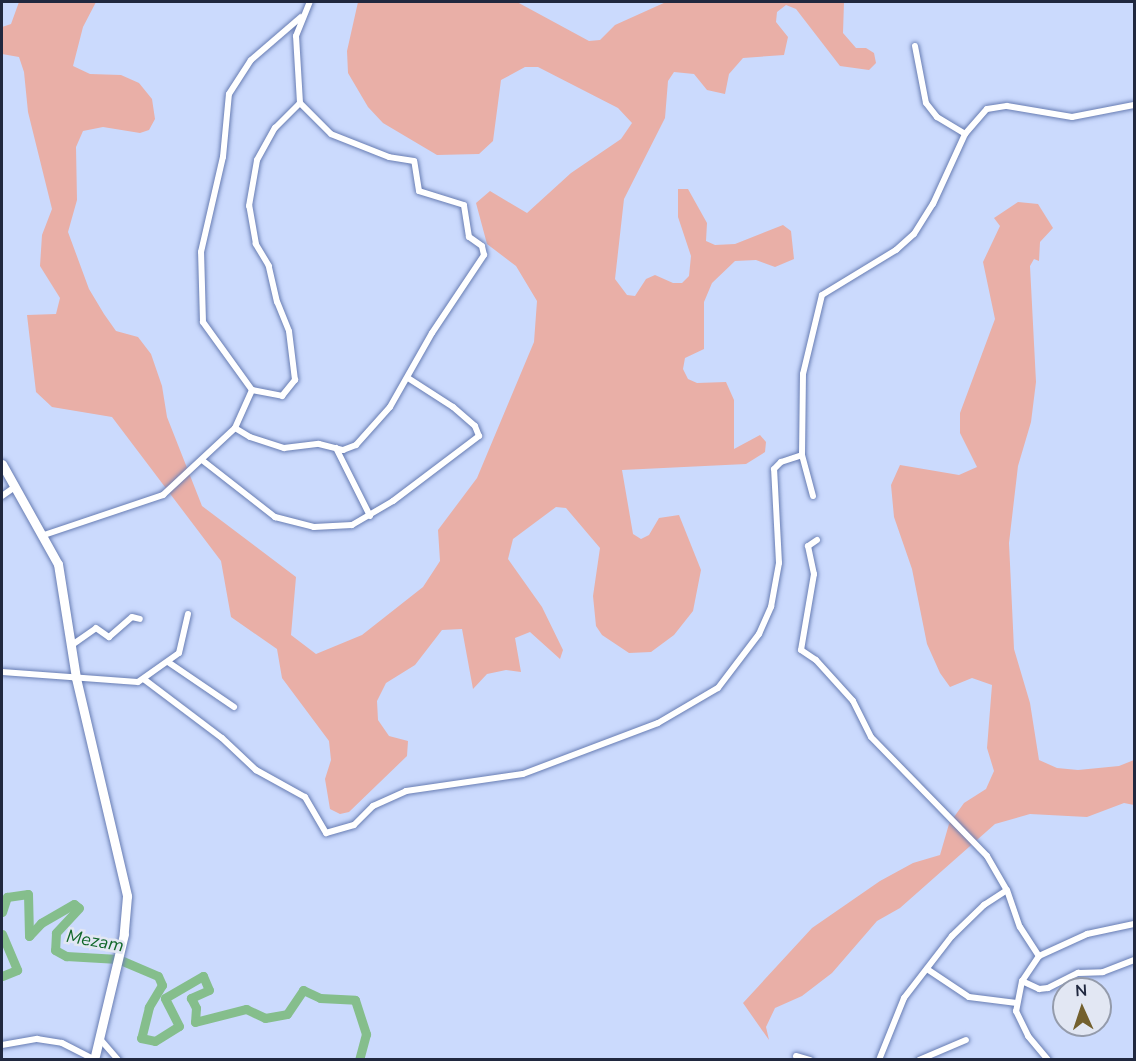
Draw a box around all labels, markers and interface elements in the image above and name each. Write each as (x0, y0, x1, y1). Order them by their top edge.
water label: Mezam (65, 925, 125, 957)
north arrow (1052, 977, 1112, 1037)
text: N (1075, 980, 1088, 1002)

